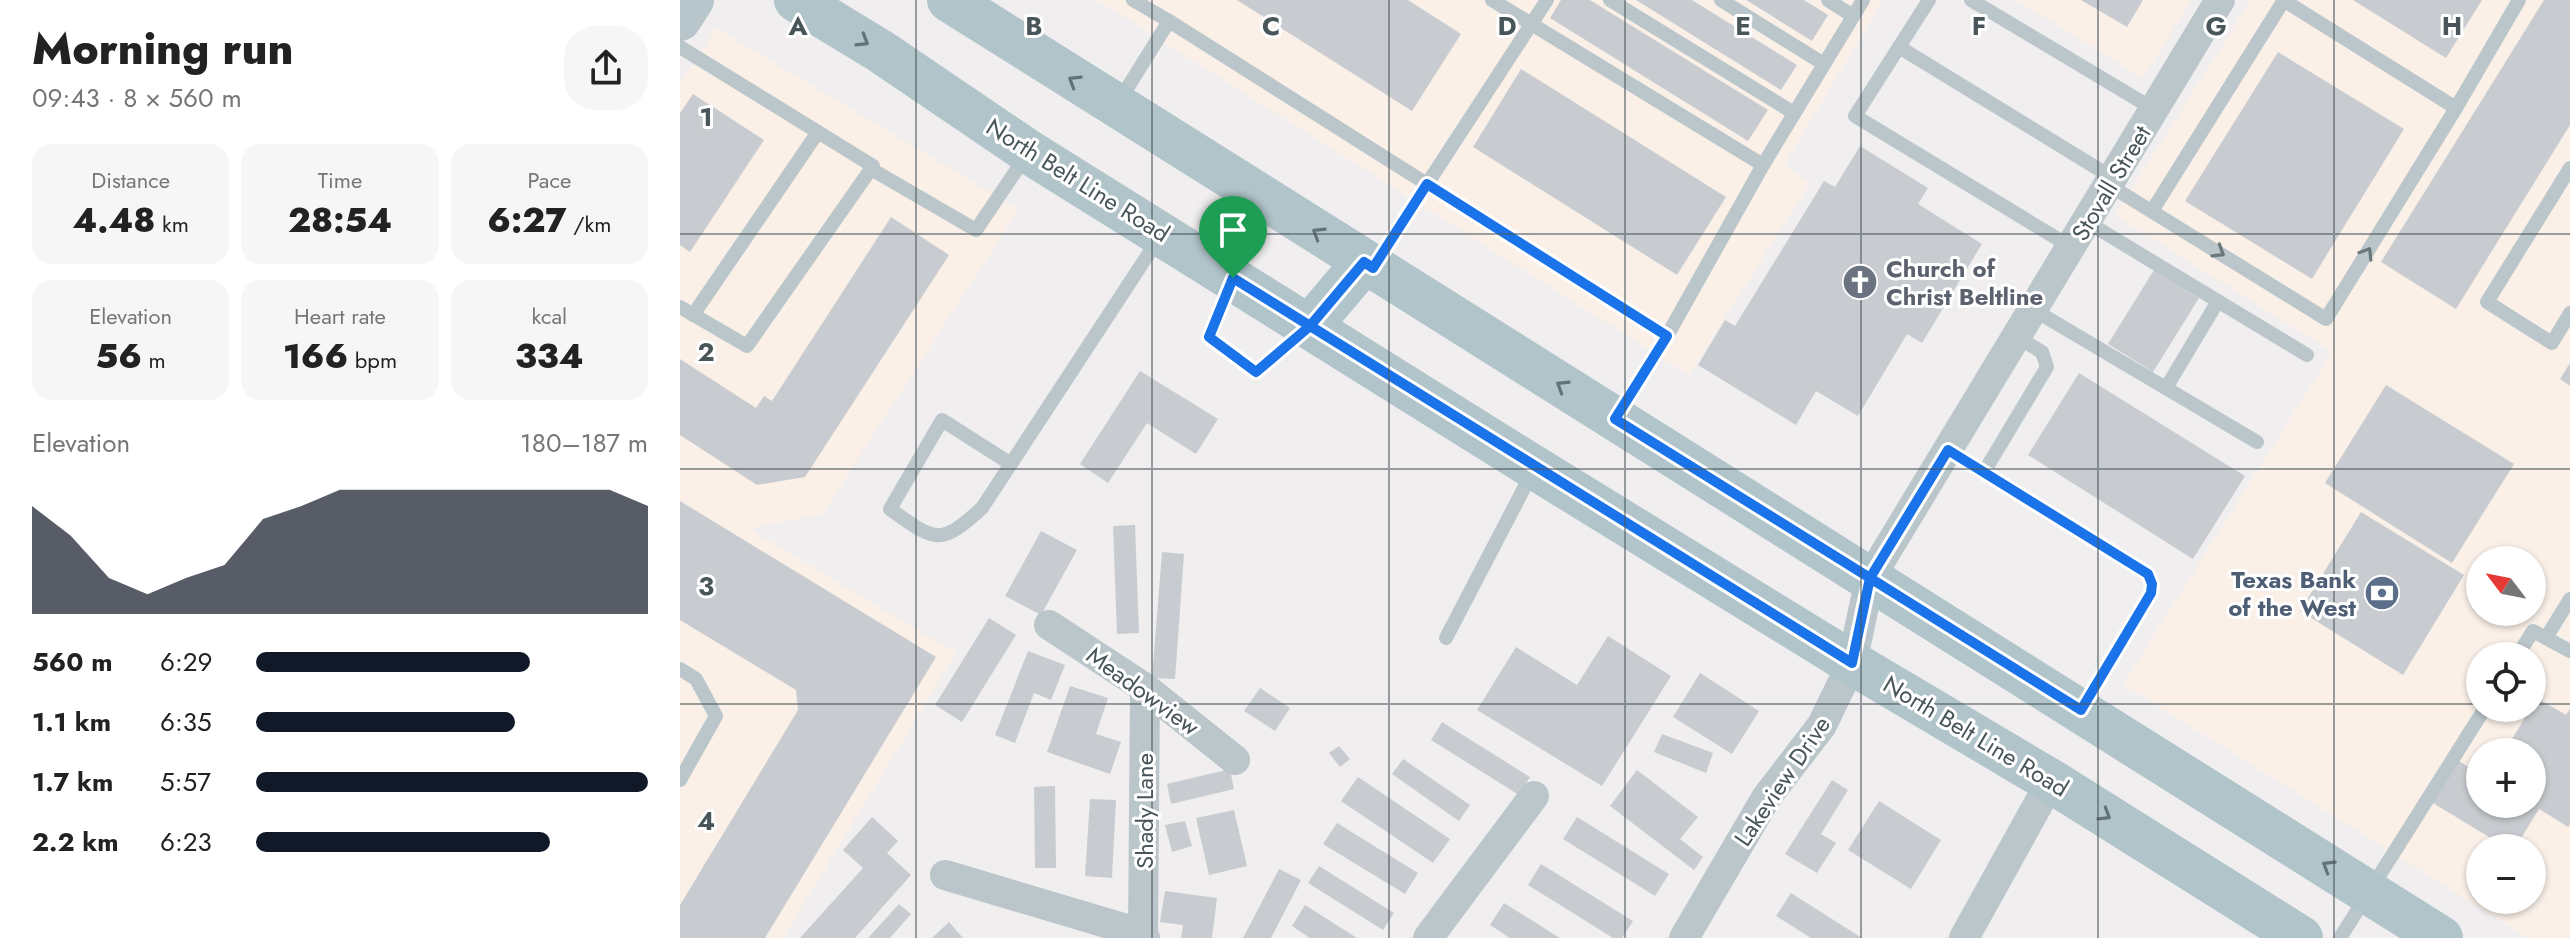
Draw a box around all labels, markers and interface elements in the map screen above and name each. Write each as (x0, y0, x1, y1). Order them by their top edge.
text: A (787, 7, 808, 45)
text: B (1025, 7, 1043, 45)
text: C (1262, 7, 1280, 45)
text: D (1497, 7, 1517, 45)
text: E (1735, 7, 1751, 45)
text: F (1972, 7, 1986, 45)
text: G (2205, 7, 2227, 45)
text: H (2442, 7, 2462, 45)
text: Morning run (32, 17, 294, 81)
button: share (564, 26, 648, 110)
one-way arrow (854, 31, 868, 46)
one-way arrow (1068, 75, 1083, 90)
text: 09:43 · 8 × 560 m (32, 79, 242, 117)
text: 1 (699, 98, 713, 136)
street label: North Belt Line Road (979, 109, 1177, 251)
street label: Stovall Street (2063, 118, 2159, 247)
text: Distance (91, 164, 170, 196)
text: Time (318, 164, 362, 196)
text: Pace (527, 164, 571, 196)
text: 4.48 (72, 196, 155, 245)
text: 28:54 (288, 196, 392, 245)
text: 6:27 (487, 196, 567, 245)
pin (1199, 196, 1267, 278)
text: km (155, 208, 189, 240)
text: /km (567, 208, 611, 240)
icon: arrive (1211, 208, 1255, 252)
one-way arrow (1312, 228, 1327, 243)
one-way arrow (2210, 242, 2225, 258)
one-way arrow (2357, 247, 2373, 262)
place label: Church of Christ Beltline (1886, 251, 2043, 314)
church icon: Church of Christ Beltline (1841, 263, 1879, 301)
text: Elevation (89, 300, 172, 332)
text: Heart rate (294, 300, 386, 332)
text: kcal (532, 300, 567, 332)
text: 56 (96, 332, 142, 381)
text: 166 (283, 332, 348, 381)
text: 334 (515, 332, 584, 381)
text: 2 (697, 333, 715, 371)
text: m (142, 344, 166, 376)
text: bpm (348, 344, 397, 376)
one-way arrow (1556, 380, 1571, 395)
text: Elevation (32, 424, 130, 462)
text: 180–187 m (520, 424, 648, 462)
north arrow (2466, 546, 2546, 626)
map controls (2466, 546, 2546, 914)
place label: Texas Bank of the West (2228, 562, 2356, 625)
text: 3 (698, 567, 714, 605)
bank icon: Texas Bank of the West (2363, 574, 2401, 612)
street label: Meadowview (1079, 638, 1207, 744)
button: locate (2466, 642, 2546, 722)
text: 560 m (32, 643, 113, 681)
text: 6:29 (160, 643, 213, 681)
street label: North Belt Line Road (1877, 667, 2075, 805)
text: 1.1 km (32, 703, 111, 741)
text: 6:35 (160, 703, 212, 741)
street label: Lakeview Drive (1725, 709, 1839, 853)
button: + (2466, 738, 2546, 818)
street label: Shady Lane (1127, 753, 1162, 869)
text: 1.7 km (32, 763, 113, 801)
text: 5:57 (160, 763, 211, 801)
text: 4 (697, 802, 715, 840)
one-way arrow (2096, 805, 2111, 820)
text: 2.2 km (32, 823, 119, 861)
text: 6:23 (160, 823, 212, 861)
button: − (2466, 834, 2546, 914)
one-way arrow (2322, 861, 2337, 876)

